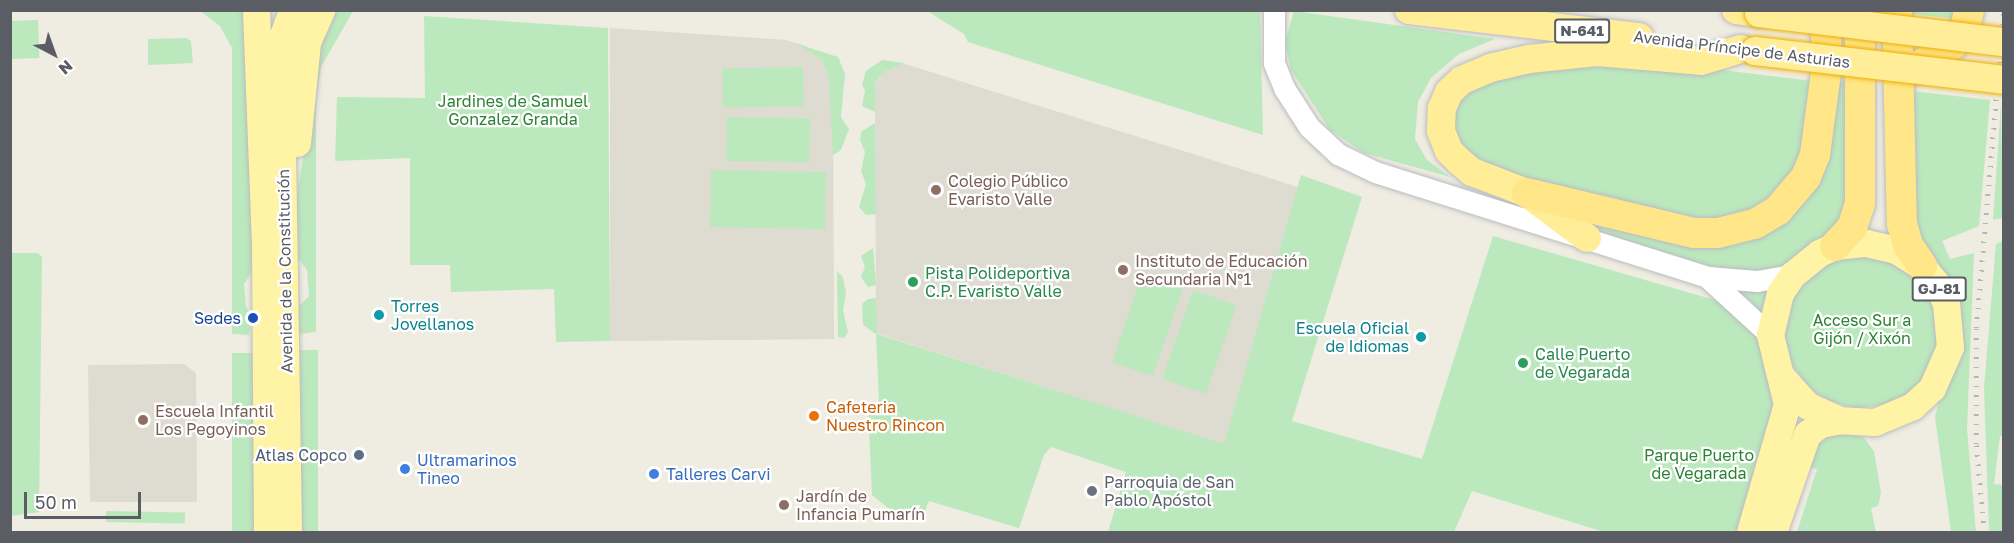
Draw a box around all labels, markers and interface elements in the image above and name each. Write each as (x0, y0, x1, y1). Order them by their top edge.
road number: N-641 (1554, 19, 1610, 43)
north arrow (24, 24, 84, 84)
street label: Avenida Príncipe de Asturias (1633, 26, 1851, 72)
text: N (55, 56, 77, 79)
park label: Jardines de Samuel Gonzalez Granda (438, 91, 588, 129)
street label: Avenida de la Constitución (274, 169, 296, 373)
place label: Colegio Público Evaristo Valle (948, 171, 1068, 209)
marker: Colegio Público Evaristo Valle (929, 183, 943, 197)
place label: Instituto de Educación Secundaria Nº1 (1135, 251, 1308, 289)
place label: Pista Polideportiva C.P. Evaristo Valle (925, 263, 1070, 301)
marker: Instituto de Educación Secundaria Nº1 (1116, 263, 1130, 277)
marker: Pista Polideportiva C.P. Evaristo Valle (906, 275, 920, 289)
road number: GJ-81 (1910, 277, 1968, 301)
place label: Torres Jovellanos (391, 296, 474, 334)
place label: Sedes (194, 308, 241, 328)
marker: Torres Jovellanos (372, 308, 386, 322)
park label: Acceso Sur a Gijón / Xixón (1813, 310, 1911, 348)
marker: Sedes (246, 311, 260, 325)
place label: Escuela Oficial de Idiomas (1296, 318, 1409, 356)
marker: Escuela Oficial de Idiomas (1414, 330, 1428, 344)
place label: Calle Puerto de Vegarada (1535, 344, 1630, 382)
marker: Calle Puerto de Vegarada (1516, 356, 1530, 370)
place label: Cafeteria Nuestro Rincon (826, 397, 945, 435)
place label: Escuela Infantil Los Pegoyinos (155, 401, 274, 439)
marker: Cafeteria Nuestro Rincon (807, 409, 821, 423)
marker: Escuela Infantil Los Pegoyinos (136, 413, 150, 427)
place label: Atlas Copco (255, 445, 347, 465)
park label: Parque Puerto de Vegarada (1644, 445, 1754, 483)
marker: Atlas Copco (352, 448, 366, 462)
place label: Ultramarinos Tineo (417, 450, 517, 488)
marker: Ultramarinos Tineo (398, 462, 412, 476)
place label: Talleres Carvi (666, 464, 771, 484)
marker: Talleres Carvi (647, 467, 661, 481)
place label: Parroquia de San Pablo Apóstol (1104, 472, 1234, 510)
scale bar (27, 480, 144, 518)
marker: Parroquia de San Pablo Apóstol (1085, 484, 1099, 498)
place label: Jardín de Infancia Pumarín (796, 486, 925, 524)
text: 50 m (35, 491, 77, 513)
marker: Jardín de Infancia Pumarín (777, 498, 791, 512)

